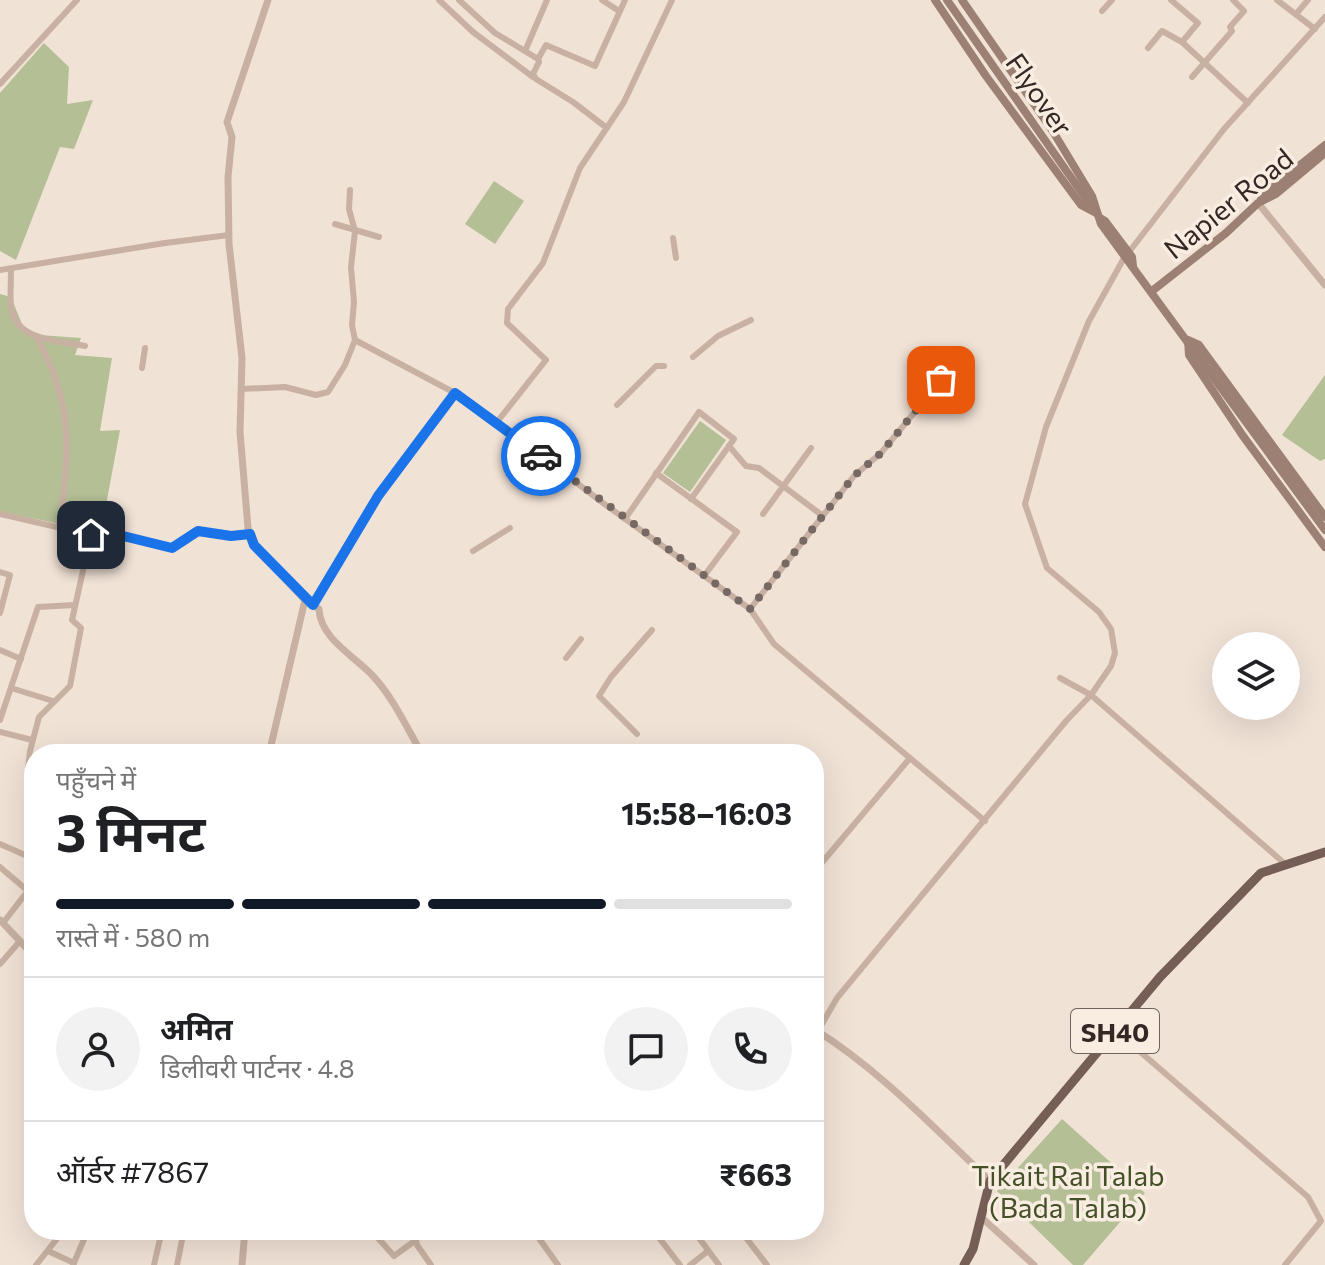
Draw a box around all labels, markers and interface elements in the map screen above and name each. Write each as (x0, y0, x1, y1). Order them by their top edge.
street label: Flyover (999, 46, 1081, 142)
street label: Napier Road (1157, 141, 1299, 265)
pin (907, 346, 975, 414)
icon: bag (919, 358, 963, 402)
courier (501, 416, 581, 496)
icon: car (519, 434, 563, 478)
pin (57, 501, 125, 569)
icon: home (69, 513, 113, 557)
map controls (1212, 632, 1300, 720)
button: layers (1212, 632, 1300, 720)
text: पहुँचने में (56, 764, 136, 795)
text: 15:58–16:03 (621, 794, 792, 831)
text: 3 मिनट (56, 799, 205, 863)
text: रास्ते में · 580 m (56, 921, 210, 952)
button: person (56, 1007, 140, 1091)
button: chat (604, 1007, 688, 1091)
button: phone (708, 1007, 792, 1091)
text: अमित (160, 1009, 233, 1046)
road number: SH40 (1071, 1009, 1159, 1053)
text: डिलीवरी पार्टनर · 4.8 (160, 1052, 354, 1083)
text: ऑर्डर #7867 (56, 1152, 209, 1189)
text: ₹663 (719, 1155, 792, 1192)
park label: Tikait Rai Talab (Bada Talab) (971, 1158, 1165, 1224)

